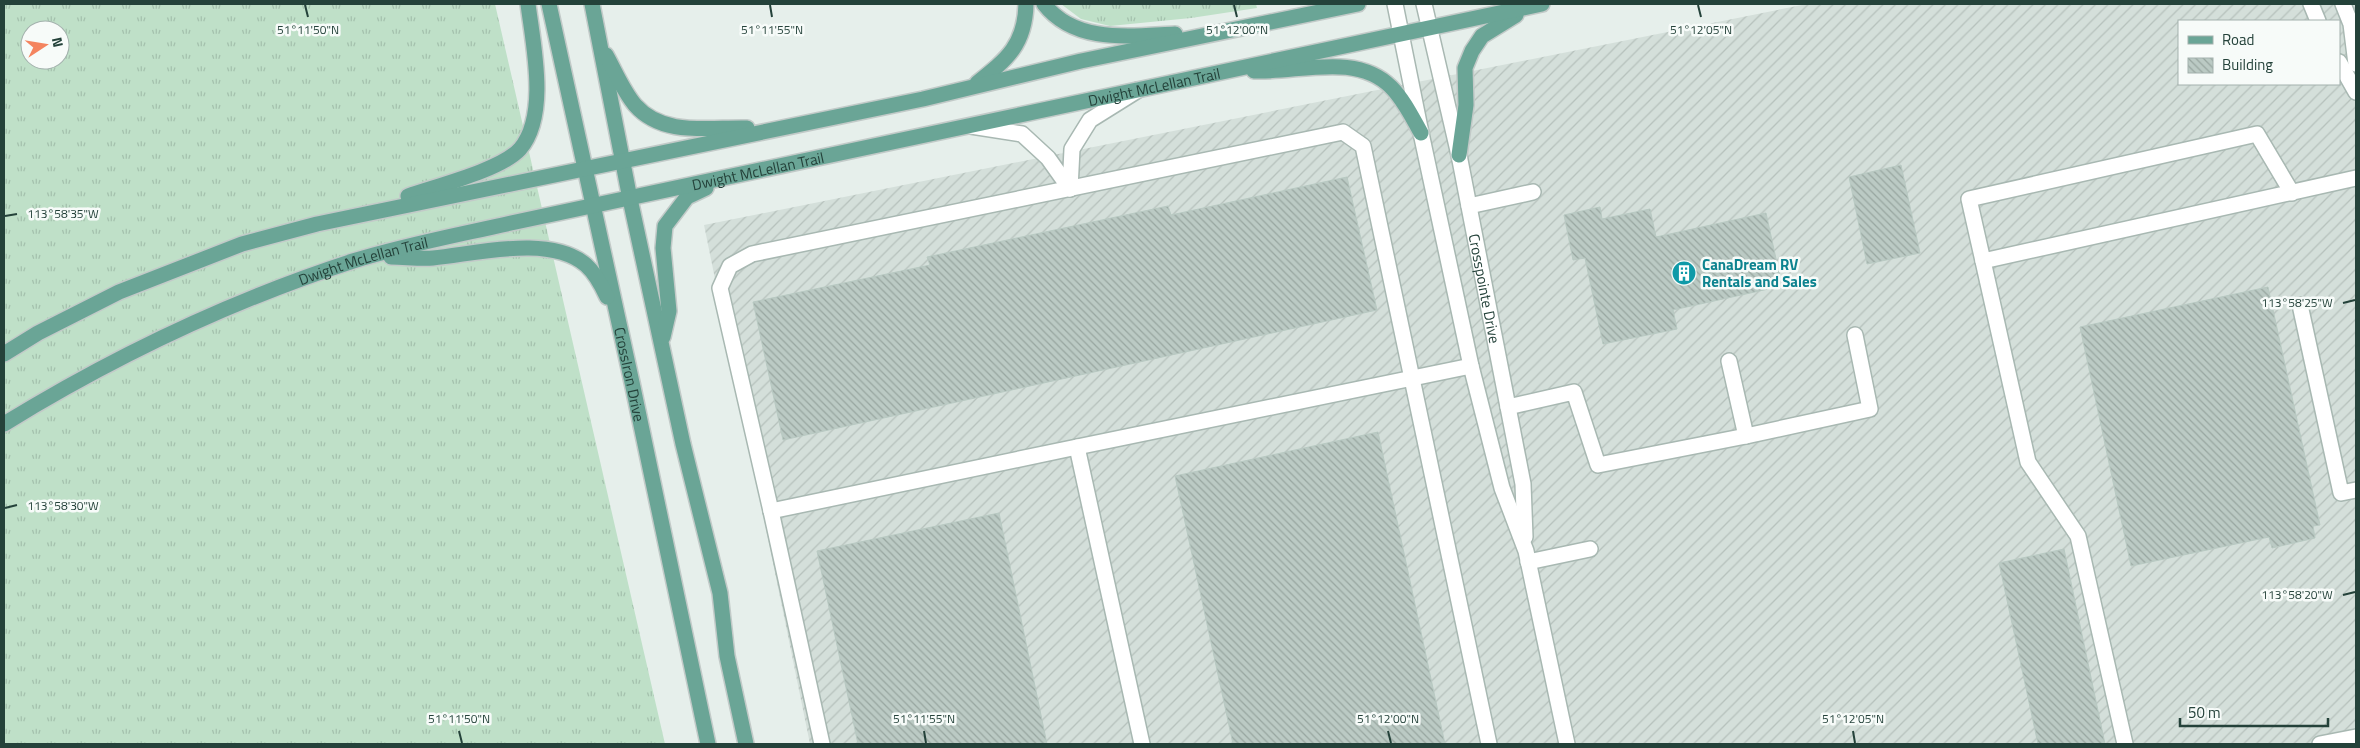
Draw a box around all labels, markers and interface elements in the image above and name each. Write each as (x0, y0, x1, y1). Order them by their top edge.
north arrow (20, 20, 70, 70)
text: 51°11'50"N (277, 20, 339, 39)
text: 51°11'55"N (741, 20, 803, 39)
text: 51°12'00"N (1206, 20, 1268, 39)
text: 51°12'05"N (1670, 20, 1732, 39)
legend (2178, 20, 2340, 85)
text: Road (2222, 28, 2254, 51)
text: N (47, 35, 69, 49)
text: Building (2222, 53, 2273, 76)
street label: Dwight McLellan Trail (1086, 61, 1222, 112)
street label: Dwight McLellan Trail (690, 145, 826, 196)
text: 113°58'35"W (27, 204, 99, 223)
street label: Dwight McLellan Trail (295, 230, 430, 291)
street label: Crosspointe Drive (1463, 232, 1507, 345)
place label: CanaDream RV Rentals and Sales (1702, 253, 1817, 293)
building icon: CanaDream RV Rentals and Sales (1671, 260, 1697, 286)
text: 113°58'25"W (2261, 293, 2333, 312)
street label: CrossIron Drive (609, 325, 651, 423)
text: 113°58'30"W (27, 496, 99, 515)
text: 113°58'20"W (2261, 585, 2333, 604)
scale bar (2180, 696, 2328, 728)
text: 50 m (2188, 701, 2221, 724)
text: 51°11'50"N (428, 709, 490, 728)
text: 51°11'55"N (893, 709, 955, 728)
text: 51°12'00"N (1357, 709, 1419, 728)
text: 51°12'05"N (1822, 709, 1884, 728)

